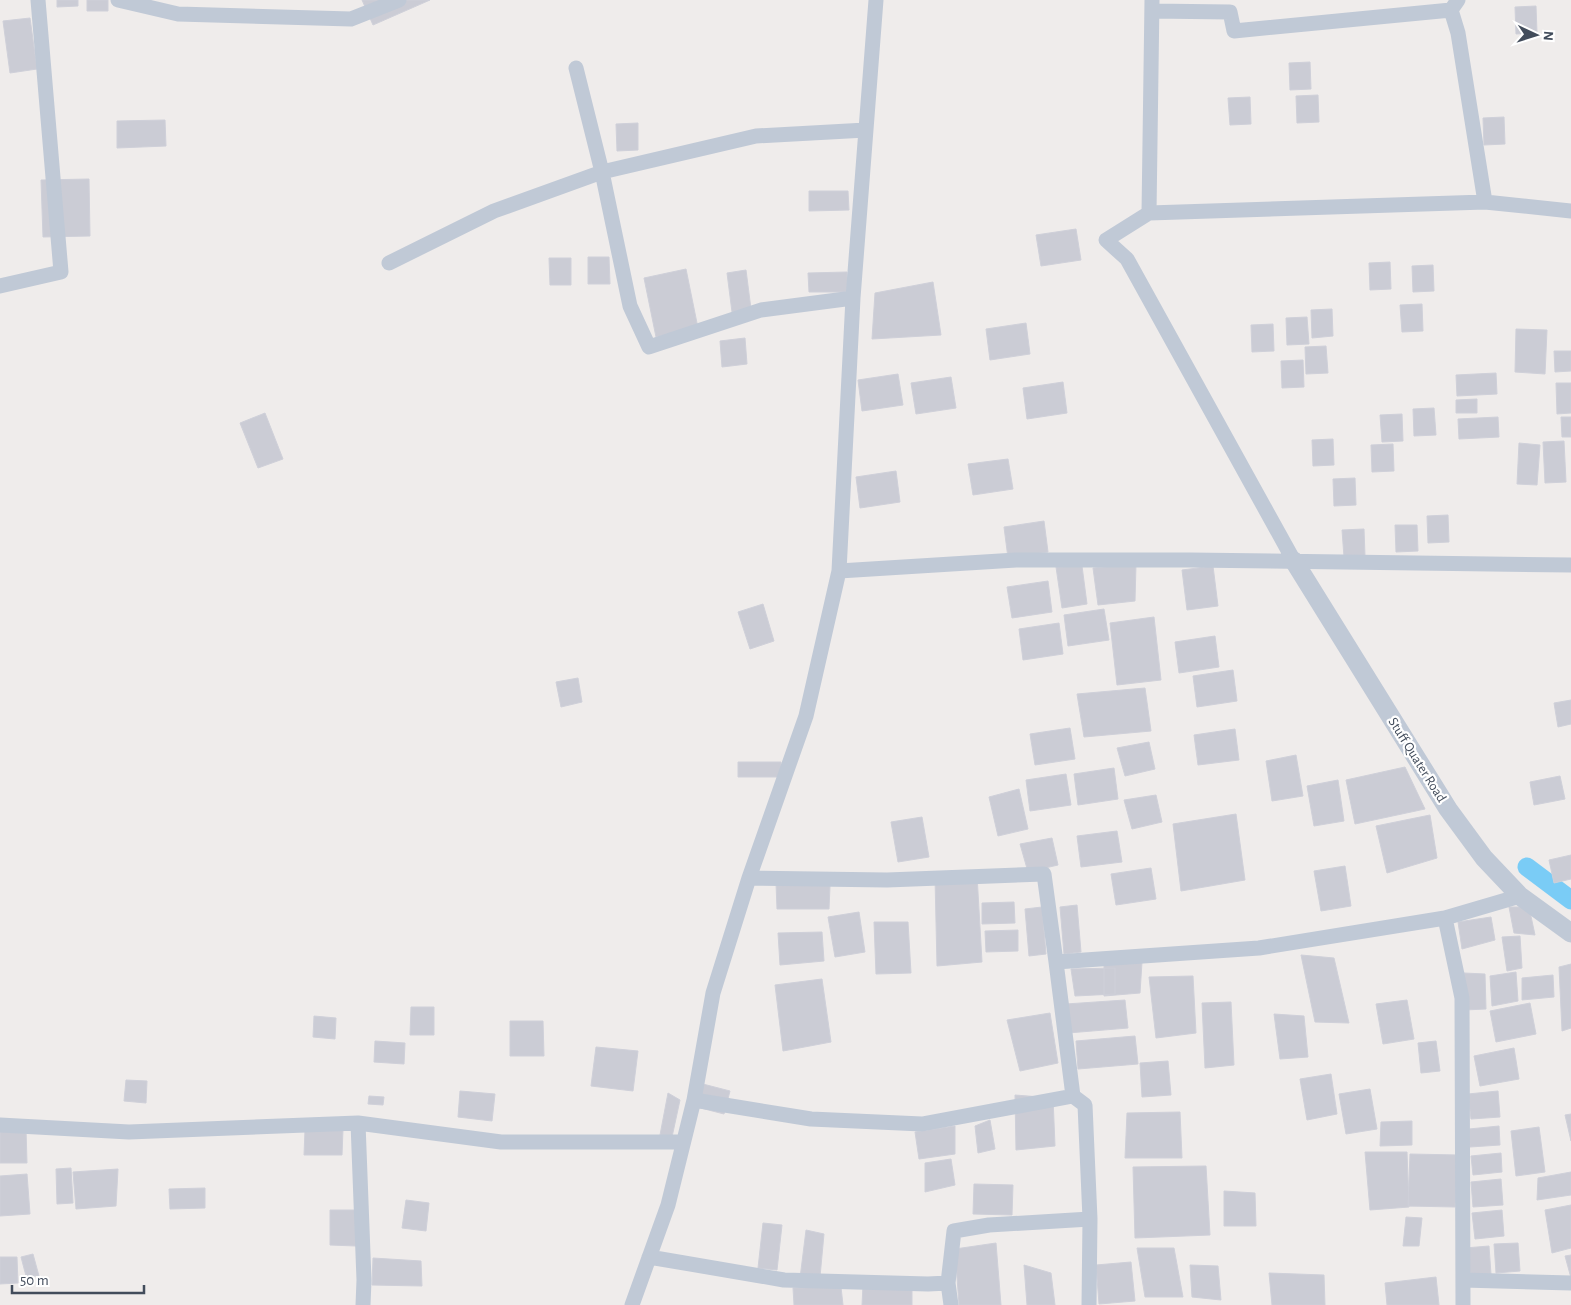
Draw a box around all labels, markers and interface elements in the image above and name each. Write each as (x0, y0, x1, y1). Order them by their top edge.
north arrow (1511, 10, 1561, 60)
text: N (1541, 30, 1555, 41)
street label: Stuff Quater Road (1385, 715, 1449, 805)
scale bar (12, 1262, 145, 1294)
text: 50 m (20, 1273, 49, 1288)

